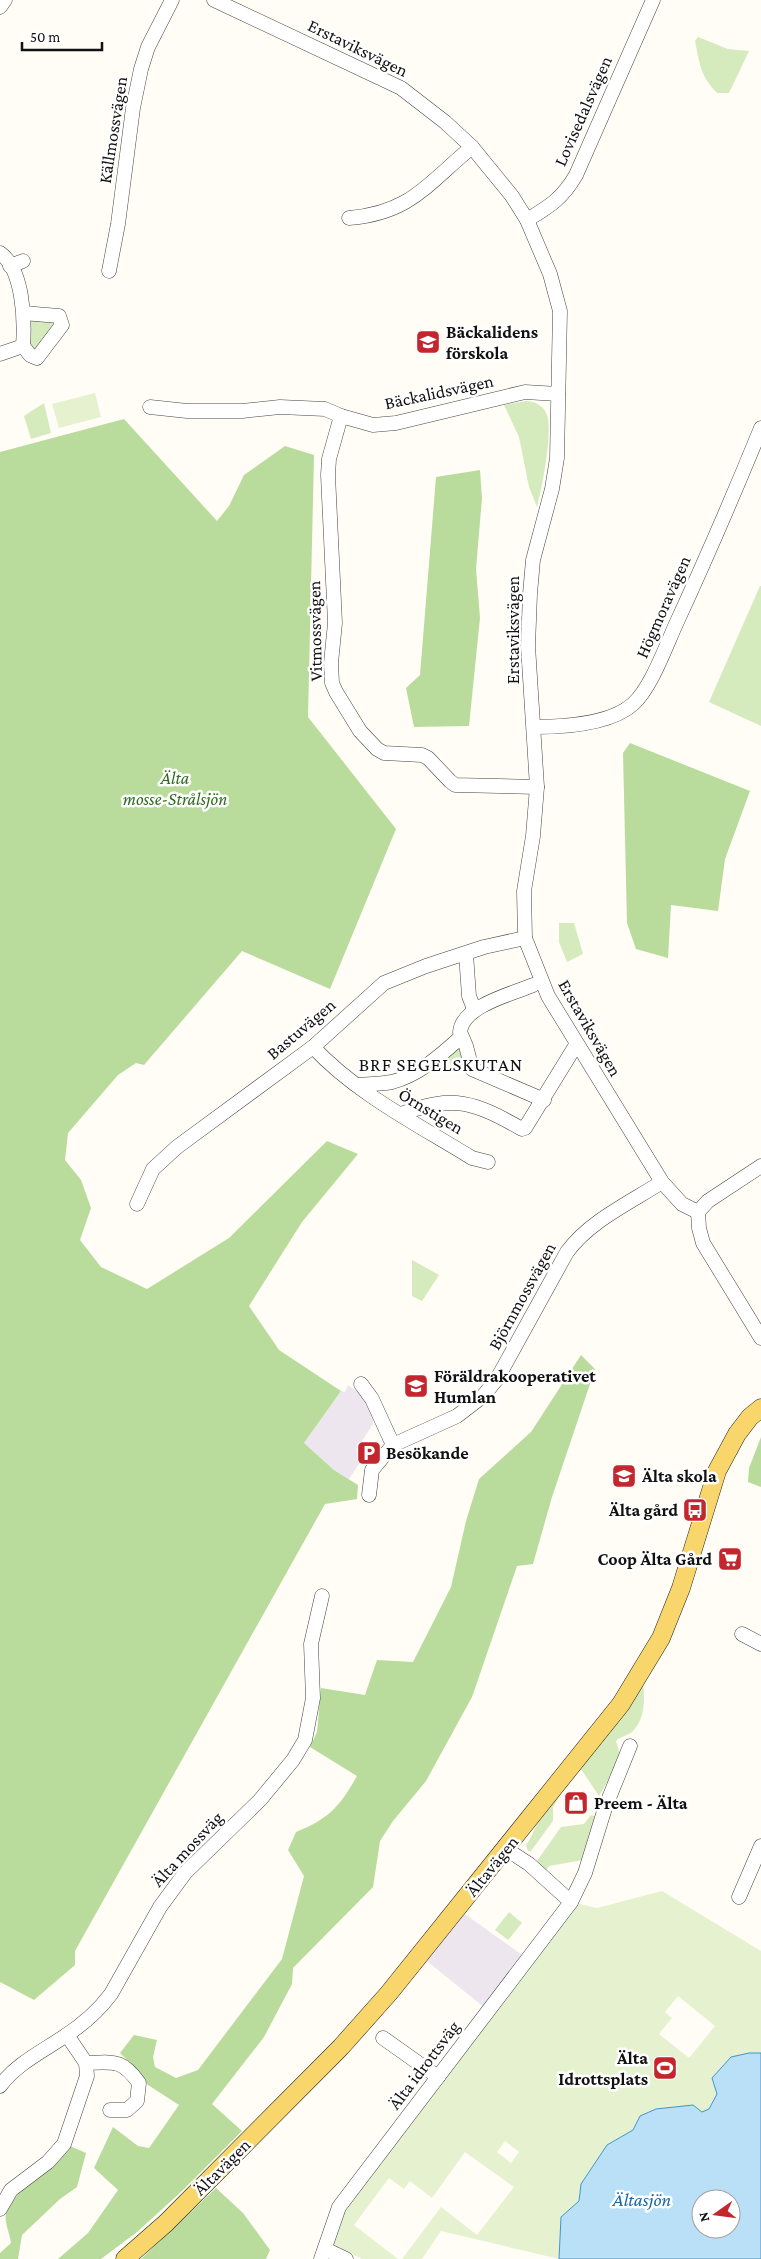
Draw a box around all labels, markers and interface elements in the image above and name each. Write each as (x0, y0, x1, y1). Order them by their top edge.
street label: Erstaviksvägen (305, 15, 411, 81)
scale bar (22, 20, 102, 52)
text: 50 m (30, 29, 60, 45)
street label: Lovisedalsvägen (550, 53, 616, 169)
street label: Källmossvägen (95, 75, 131, 185)
place label: Bäckalidens förskola (446, 322, 538, 363)
school or university icon: Bäckalidens förskola (415, 329, 441, 355)
street label: Bäckalidsvägen (383, 371, 496, 413)
street label: Högmoravägen (632, 552, 695, 661)
street label: Erstaviksvägen (503, 575, 523, 684)
street label: Vitmossvägen (304, 580, 326, 682)
park label: Älta mosse-Strålsjön (123, 768, 227, 810)
street label: Erstaviksvägen (554, 976, 626, 1080)
street label: Bastuvägen (263, 994, 340, 1063)
district label: BRF SEGELSKUTAN (359, 1054, 523, 1075)
street label: Örnstigen (395, 1084, 467, 1138)
street label: Björnmossvägen (484, 1239, 561, 1354)
place label: Föräldrakooperativet Humlan (434, 1366, 596, 1407)
school or university icon: Föräldrakooperativet Humlan (403, 1373, 429, 1399)
parking icon: Besökande (356, 1440, 382, 1466)
place label: Besökande (386, 1443, 469, 1463)
school or university icon: Älta skola (611, 1463, 637, 1489)
place label: Älta skola (641, 1466, 717, 1486)
bus stop icon: Älta gård (682, 1497, 708, 1523)
place label: Älta gård (608, 1500, 678, 1520)
supermarket icon: Coop Älta Gård (717, 1546, 743, 1572)
place label: Coop Älta Gård (598, 1549, 712, 1569)
shop icon: Preem - Älta (563, 1790, 589, 1816)
place label: Preem - Älta (594, 1793, 688, 1813)
street label: Älta mossväg (147, 1807, 227, 1891)
street label: Ältavägen (462, 1832, 523, 1900)
street label: Älta idrottsväg (384, 2017, 464, 2113)
place label: Älta Idrottsplats (558, 2048, 648, 2089)
sports icon: Älta Idrottsplats (652, 2055, 678, 2081)
street label: Ältavägen (190, 2134, 255, 2199)
water label: Ältasjön (612, 2189, 671, 2211)
north arrow (691, 2189, 741, 2239)
text: N (694, 2210, 712, 2224)

